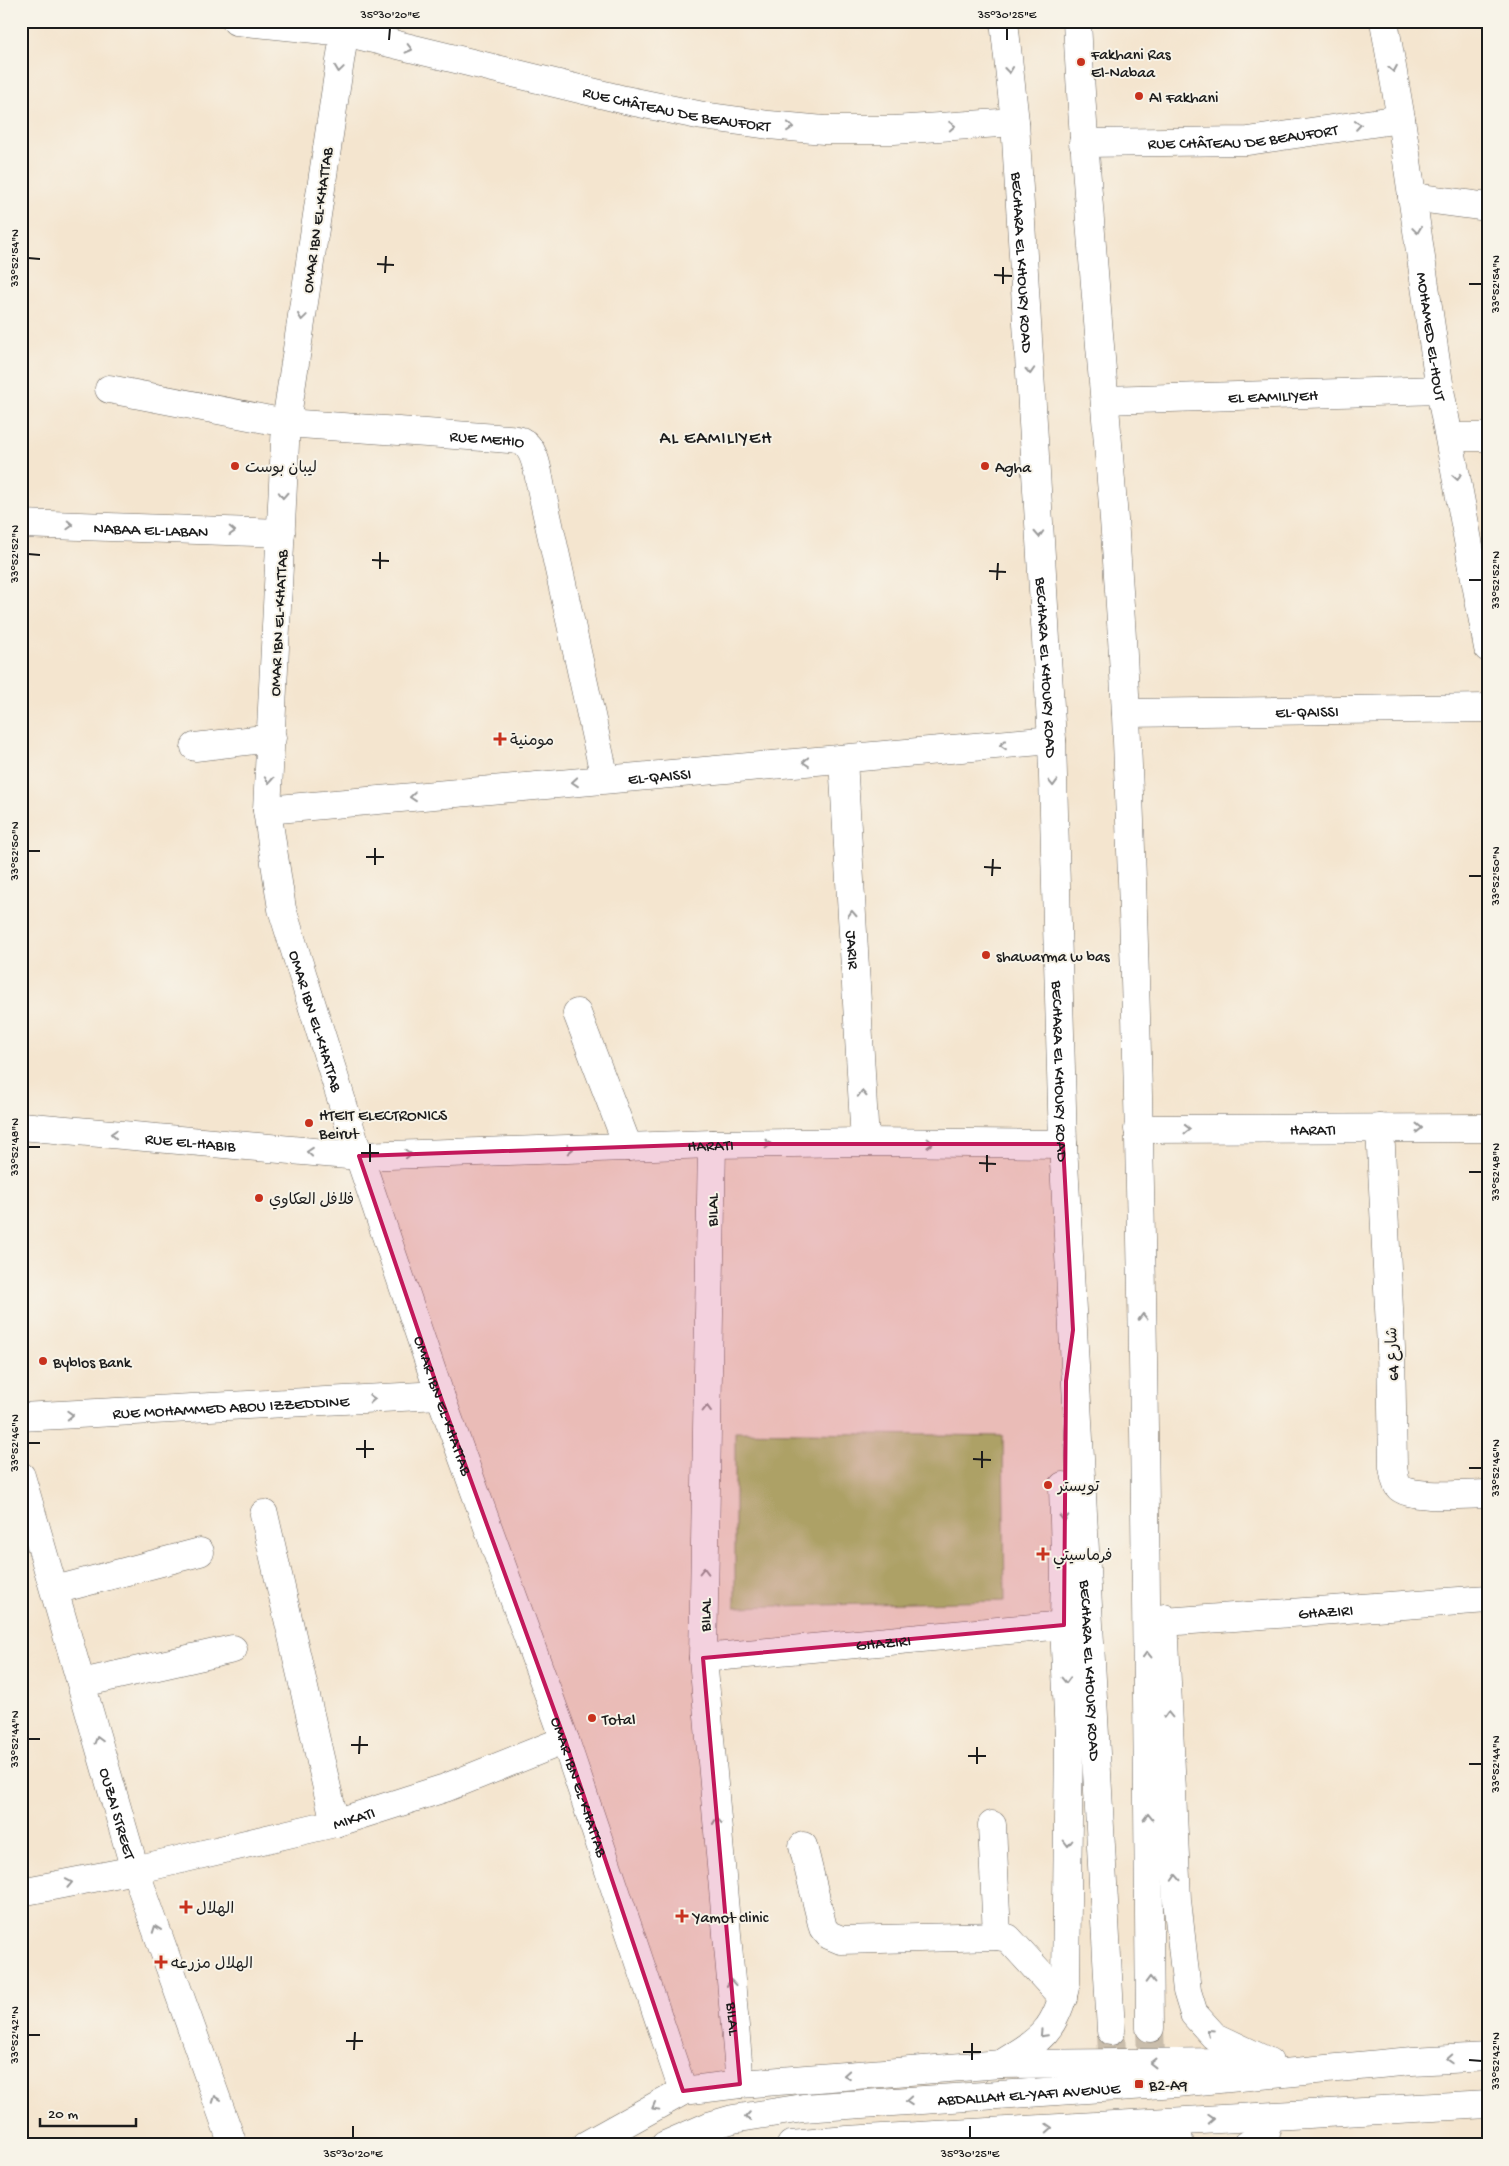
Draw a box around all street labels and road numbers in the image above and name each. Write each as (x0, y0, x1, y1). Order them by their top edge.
street label: RUE CHÂTEAU DE BEAUFORT (580, 84, 772, 138)
street label: RUE CHÂTEAU DE BEAUFORT (1148, 122, 1340, 155)
street label: OMAR IBN EL-KHATTAB (300, 146, 339, 294)
street label: BECHARA EL KHOURY ROAD (1005, 170, 1035, 354)
street label: MOHAMED EL-HOUT (1410, 271, 1448, 404)
street label: EL EAMILIYEH (1228, 388, 1319, 409)
street label: RUE MEHIO (449, 429, 526, 455)
street label: NABAA EL-LABAN (93, 521, 209, 543)
street label: OMAR IBN EL-KHATTAB (267, 549, 294, 697)
street label: BECHARA EL KHOURY ROAD (1029, 576, 1058, 759)
street label: EL-QAISSI (1275, 704, 1339, 724)
street label: EL-QAISSI (627, 766, 692, 791)
street label: JARIR (840, 930, 861, 970)
street label: OMAR IBN EL-KHATTAB (283, 949, 345, 1095)
street label: BECHARA EL KHOURY ROAD (1046, 980, 1070, 1163)
street label: HARATI (1290, 1122, 1336, 1142)
street label: RUE EL-HABIB (144, 1131, 237, 1158)
street label: HARATI (687, 1138, 734, 1158)
street label: BILAL (705, 1192, 724, 1228)
street label: شارع 64 (1384, 1327, 1405, 1381)
street label: OMAR IBN EL-KHATTAB (408, 1334, 475, 1479)
street label: RUE MOHAMMED ABOU IZZEDDINE (112, 1394, 351, 1425)
street label: BECHARA EL KHOURY ROAD (1074, 1579, 1102, 1762)
street label: BILAL (698, 1597, 717, 1633)
street label: GHAZIRI (1298, 1603, 1354, 1625)
street label: GHAZIRI (855, 1633, 912, 1657)
street label: OMAR IBN EL-KHATTAB (544, 1715, 610, 1861)
street label: OUZAI STREET (93, 1766, 138, 1863)
street label: MIKATI (331, 1805, 378, 1836)
street label: BILAL (720, 2001, 742, 2037)
street label: ABDALLAH EL-YAFI AVENUE (937, 2081, 1122, 2112)

